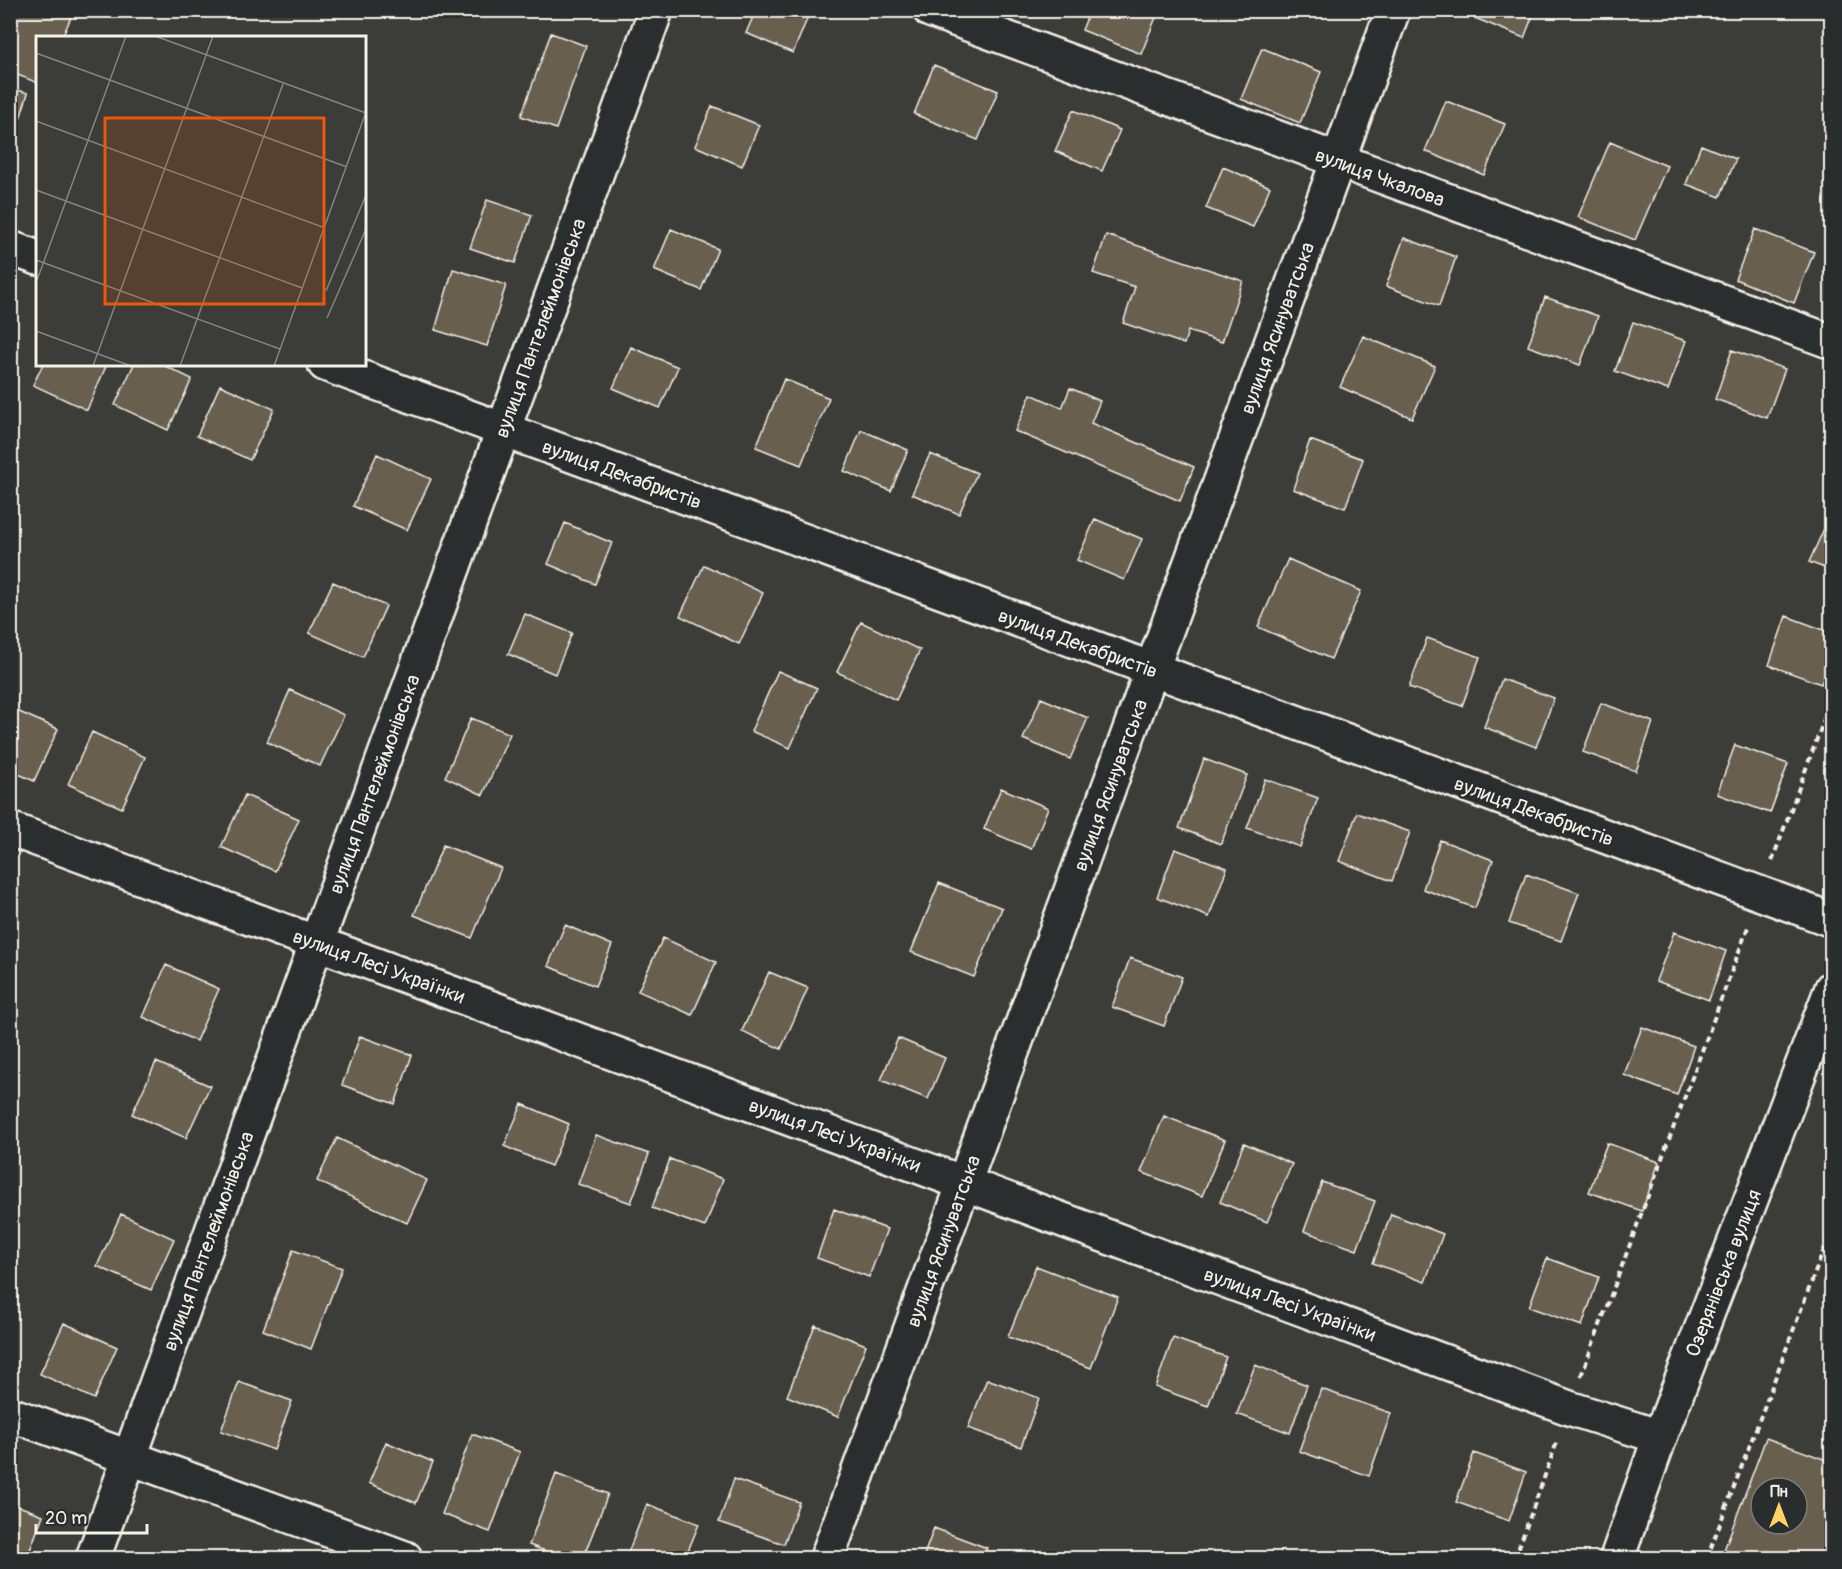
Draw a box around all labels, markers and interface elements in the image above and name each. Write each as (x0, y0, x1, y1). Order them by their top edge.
inset map (36, 36, 366, 366)
street label: вулиця Чкалова (1312, 142, 1448, 212)
street label: вулиця Пантелеймонівська (489, 215, 592, 441)
street label: вулиця Ясинуватська (1235, 239, 1320, 418)
street label: вулиця Декабристів (539, 434, 705, 515)
street label: вулиця Декабристів (995, 603, 1161, 684)
street label: вулиця Пантелеймонівська (323, 671, 426, 897)
street label: вулиця Ясинуватська (1068, 696, 1153, 875)
street label: вулиця Декабристів (1451, 771, 1617, 852)
street label: вулиця Лесі Українки (289, 924, 468, 1009)
street label: вулиця Лесі Українки (745, 1093, 924, 1178)
street label: вулиця Пантелеймонівська (157, 1128, 260, 1354)
street label: вулиця Ясинуватська (901, 1152, 986, 1331)
street label: Озерянівська вулиця (1680, 1186, 1767, 1361)
street label: вулиця Лесі Українки (1200, 1262, 1379, 1347)
north arrow (1749, 1476, 1809, 1536)
text: Пн (1770, 1482, 1788, 1502)
scale bar (36, 1497, 147, 1535)
text: 20 m (45, 1507, 87, 1530)

